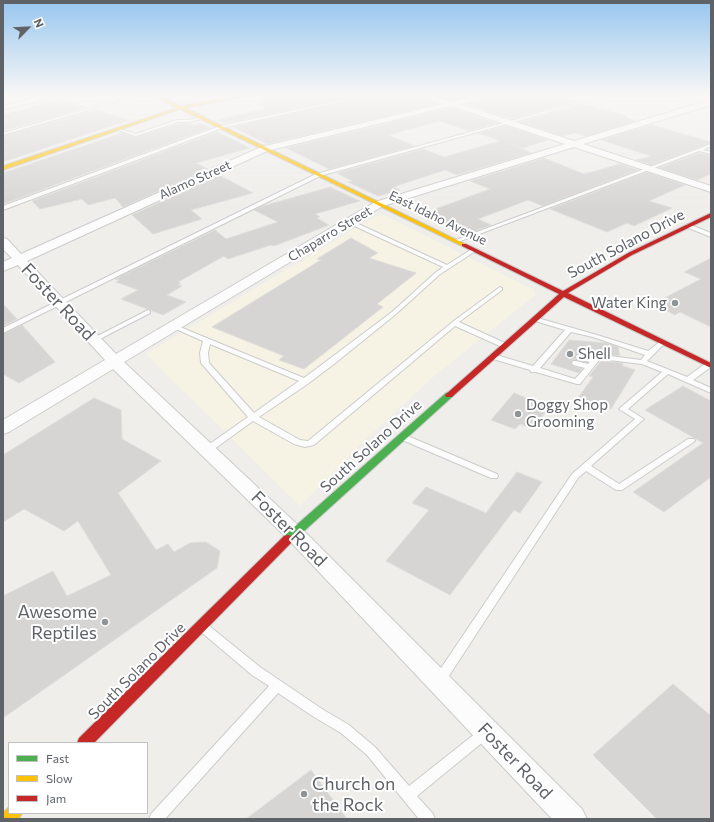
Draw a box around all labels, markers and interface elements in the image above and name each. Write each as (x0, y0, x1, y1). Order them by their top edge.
north arrow (8, 8, 48, 48)
text: N (32, 16, 47, 29)
street label: Alamo Street (156, 157, 234, 203)
street label: East Idaho Avenue (386, 187, 490, 249)
street label: Chaparro Street (285, 203, 375, 265)
street label: South Solano Drive (564, 206, 688, 282)
street label: Foster Road (17, 259, 99, 345)
place label: Water King (591, 294, 667, 312)
marker: Water King (670, 298, 680, 308)
place label: Shell (578, 345, 611, 363)
marker: Shell (565, 349, 575, 359)
street label: South Solano Drive (317, 396, 425, 496)
place label: Doggy Shop Grooming (526, 396, 608, 431)
marker: Doggy Shop Grooming (513, 409, 523, 419)
street label: Foster Road (247, 487, 331, 571)
place label: Awesome Reptiles (17, 601, 97, 644)
marker: Awesome Reptiles (100, 617, 110, 627)
street label: South Solano Drive (85, 619, 189, 723)
street label: Foster Road (473, 718, 557, 804)
legend (8, 742, 148, 814)
text: Fast (46, 751, 69, 765)
text: Slow (46, 771, 73, 785)
place label: Church on the Rock (312, 773, 395, 816)
marker: Church on the Rock (299, 789, 309, 799)
text: Jam (46, 791, 66, 805)

